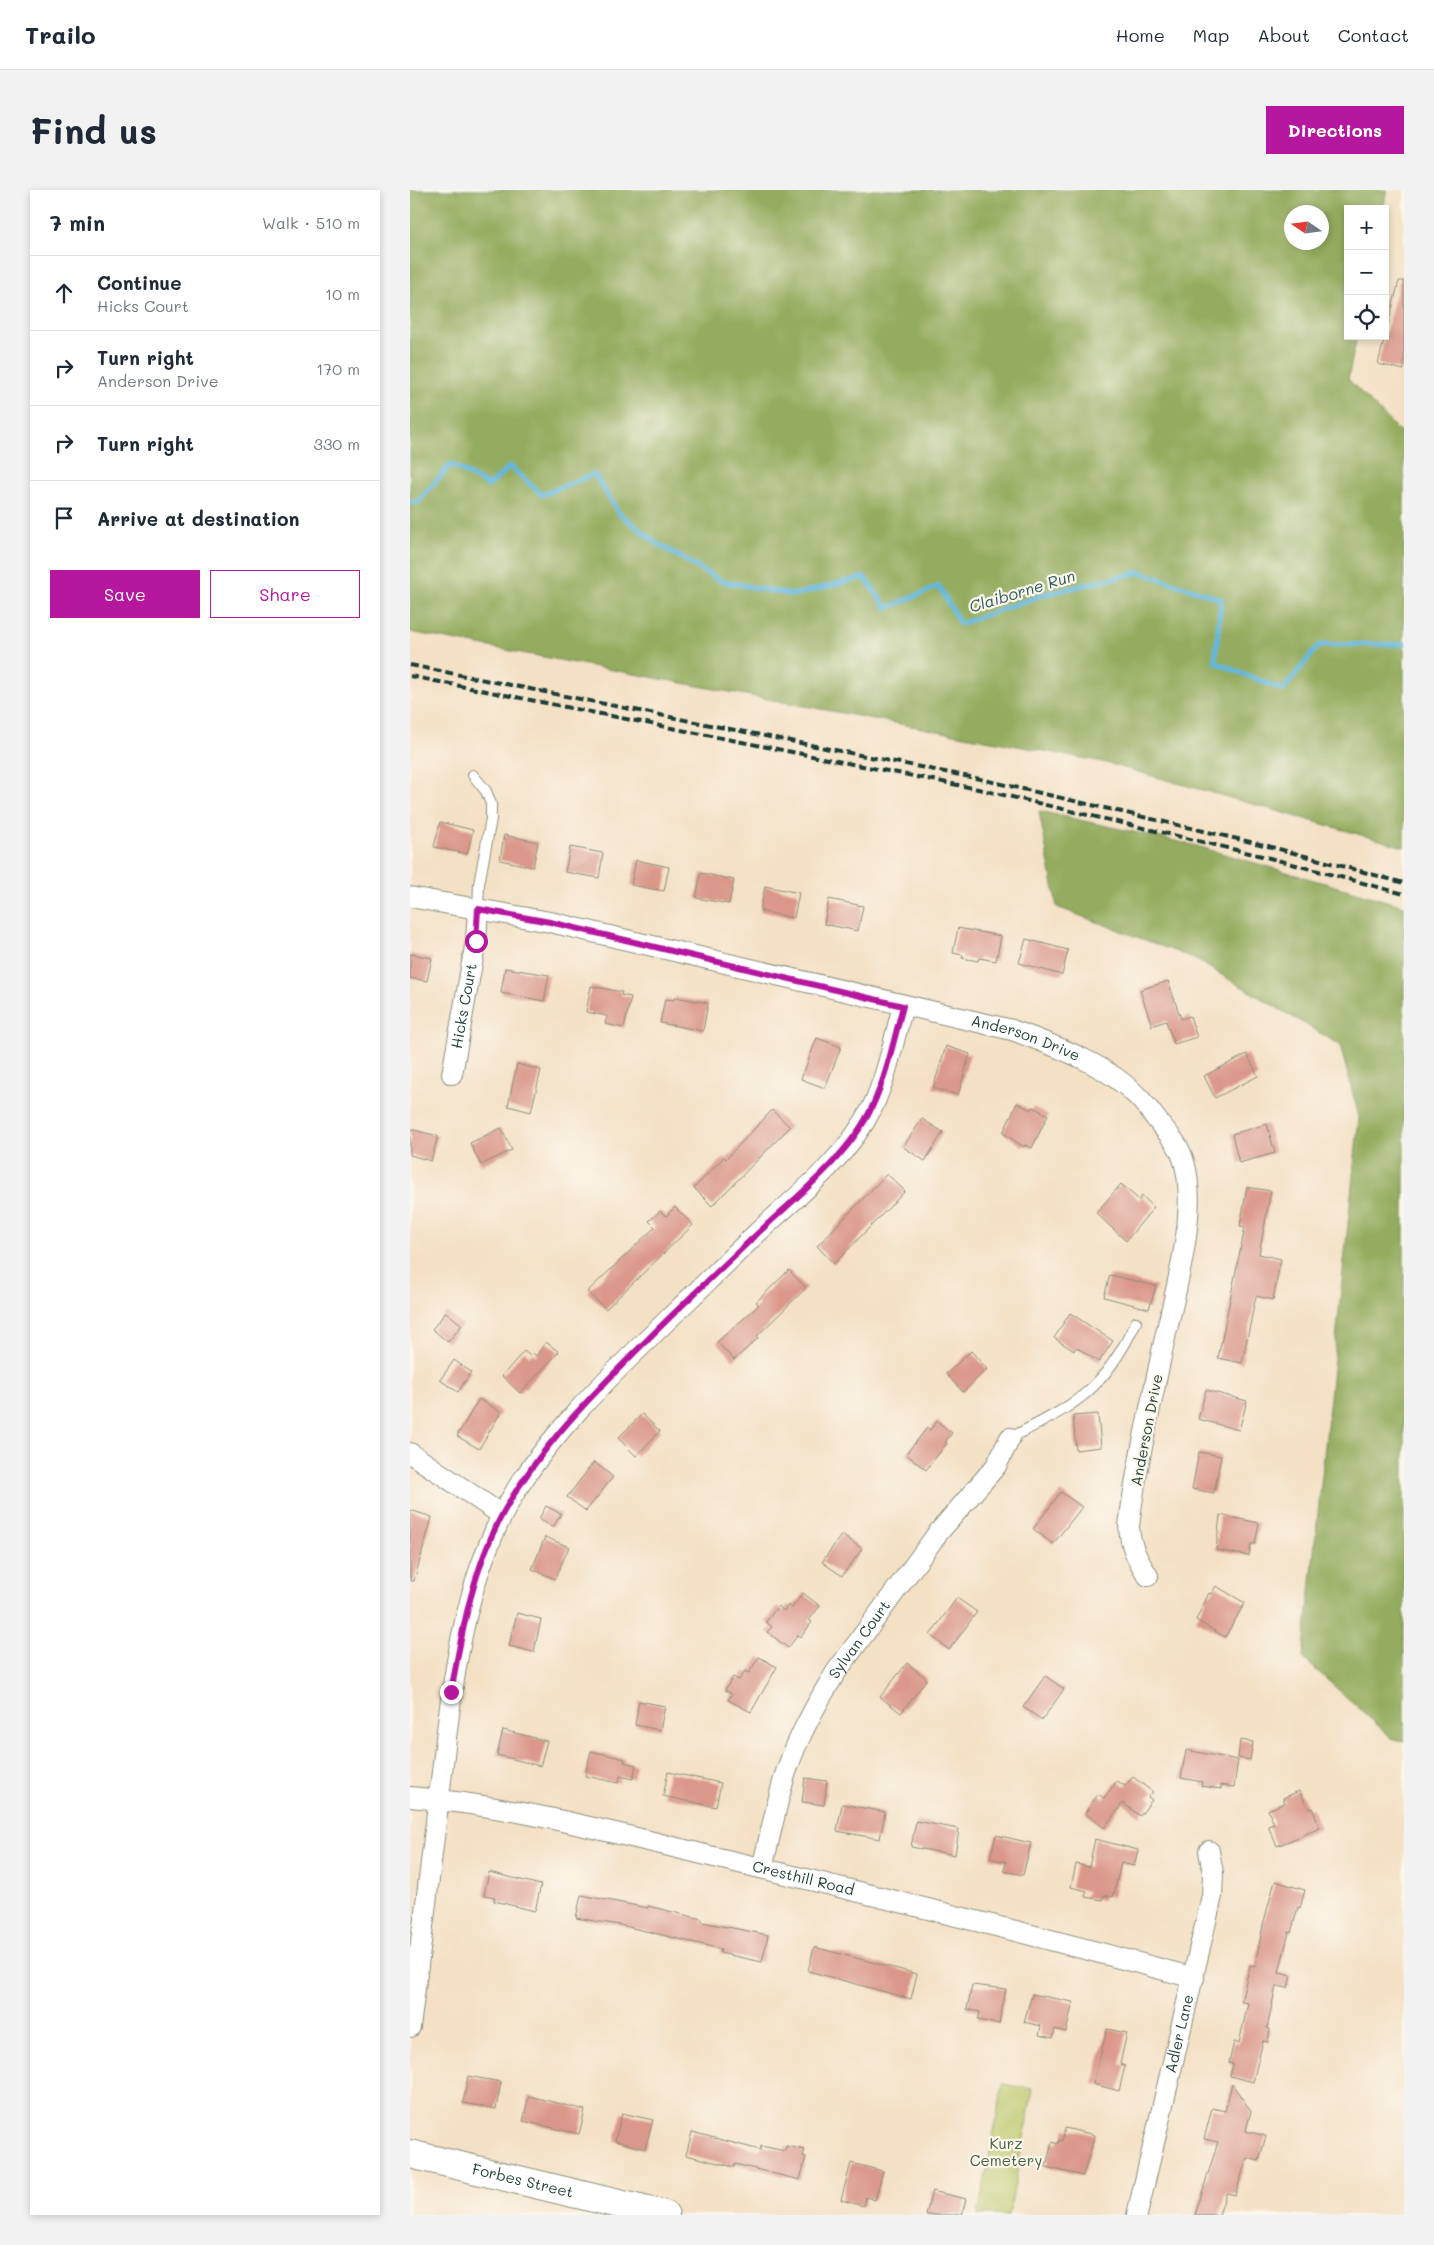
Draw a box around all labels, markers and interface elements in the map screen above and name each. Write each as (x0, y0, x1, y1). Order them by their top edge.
text: Trailo (25, 19, 96, 50)
text: Home (1116, 23, 1165, 47)
text: Map (1193, 23, 1229, 47)
text: About (1257, 23, 1310, 47)
text: Contact (1338, 23, 1409, 47)
button: Directions (1266, 106, 1404, 154)
text: Find us (30, 107, 157, 153)
north arrow (1284, 205, 1329, 250)
map controls (1344, 205, 1389, 340)
button: + (1344, 205, 1389, 250)
text: 7 min (50, 209, 105, 236)
text: Walk · 510 m (262, 212, 360, 233)
button: − (1344, 250, 1389, 295)
text: Continue (97, 270, 182, 295)
icon: ahead (50, 279, 78, 307)
text: 10 m (325, 283, 360, 304)
text: Hicks Court (97, 295, 189, 316)
button: locate (1344, 295, 1389, 340)
text: Turn right (97, 345, 194, 370)
icon: right (50, 354, 78, 382)
text: 170 m (316, 358, 360, 379)
text: Anderson Drive (97, 370, 219, 391)
icon: right (50, 429, 78, 457)
text: Turn right (97, 431, 194, 456)
text: 330 m (314, 433, 360, 454)
icon: arrive (50, 504, 78, 532)
text: Arrive at destination (97, 506, 300, 531)
water label: Claiborne Run (966, 564, 1078, 617)
button: Save (50, 570, 200, 618)
button: Share (210, 570, 360, 618)
route start (465, 930, 488, 953)
street label: Hicks Court (446, 962, 481, 1050)
street label: Anderson Drive (969, 1010, 1084, 1065)
street label: Anderson Drive (1125, 1372, 1167, 1488)
street label: Sylvan Court (823, 1596, 894, 1682)
route end (440, 1681, 463, 1704)
street label: Cresthill Road (751, 1855, 857, 1899)
street label: Adler Lane (1160, 1992, 1198, 2075)
park label: Kurz Cemetery (970, 2133, 1042, 2170)
street label: Forbes Street (470, 2158, 576, 2202)

